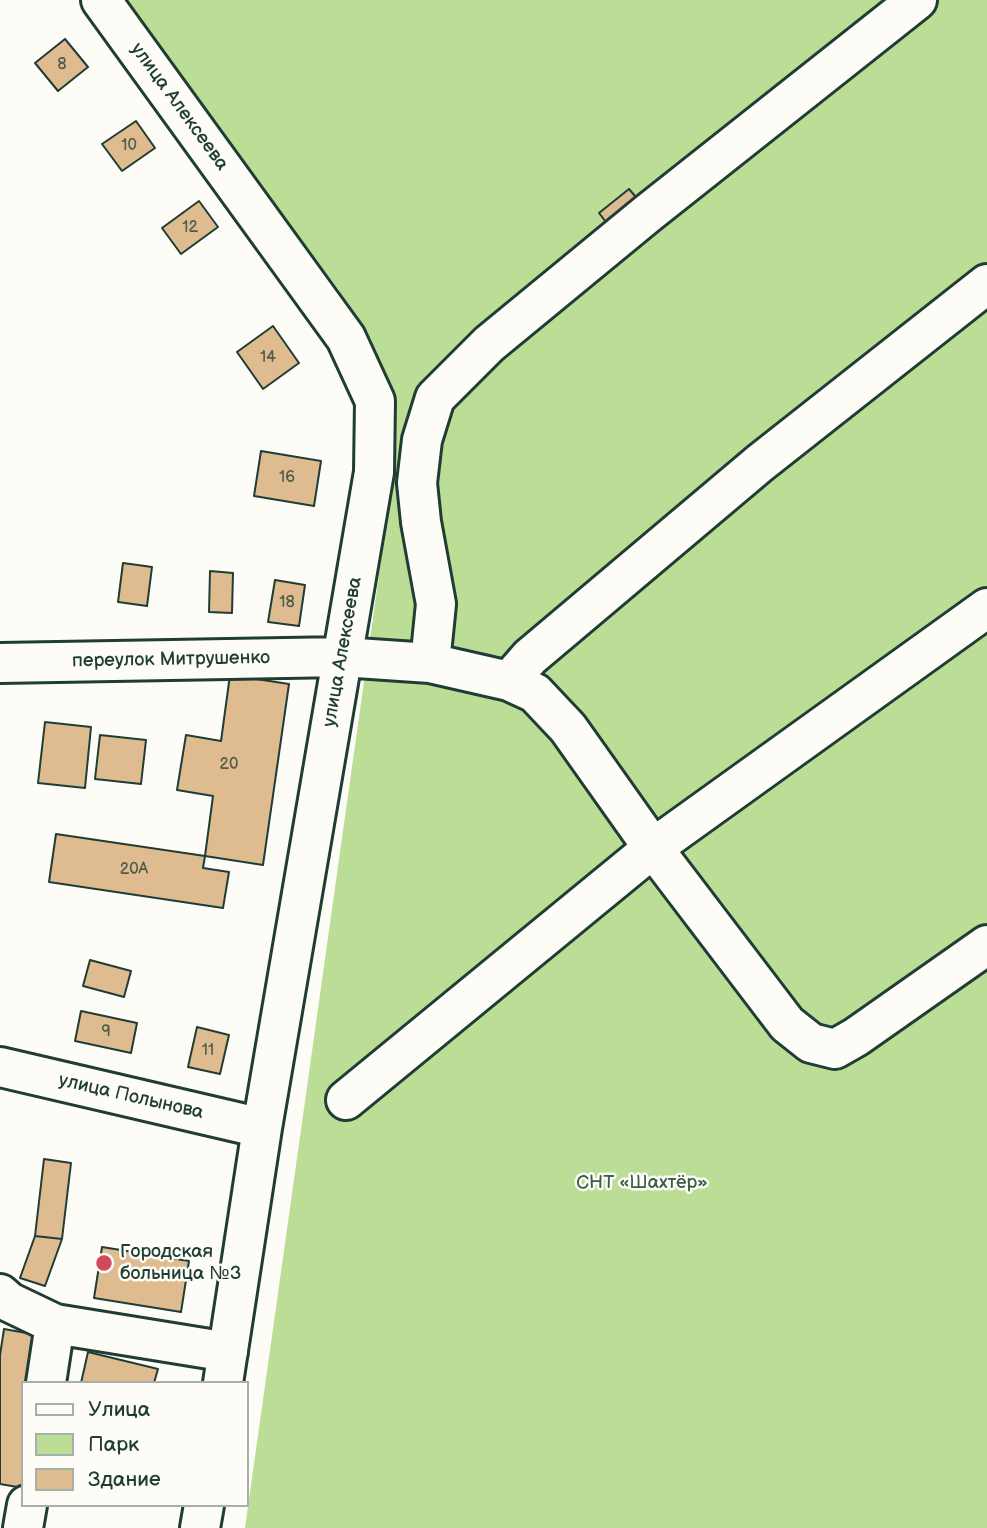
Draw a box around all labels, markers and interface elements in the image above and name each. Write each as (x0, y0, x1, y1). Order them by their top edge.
street label: улица Алексеева (125, 39, 233, 175)
house number: 8 (57, 55, 67, 75)
house number: 10 (121, 136, 137, 156)
house number: 12 (182, 218, 198, 238)
house number: 14 (260, 348, 276, 368)
house number: 16 (279, 468, 295, 488)
street label: улица Алексеева (319, 575, 367, 729)
house number: 18 (279, 593, 295, 613)
street label: переулок Митрушенко (72, 647, 270, 673)
house number: 20 (220, 755, 238, 775)
house number: 20А (120, 860, 148, 880)
house number: 9 (101, 1022, 111, 1042)
house number: 11 (202, 1041, 214, 1061)
street label: улица Полынова (56, 1069, 206, 1125)
park label: СНТ «Шахтёр» (576, 1172, 708, 1194)
place label: Городская больница №3 (120, 1241, 241, 1285)
marker: Городская больница №3 (94, 1253, 114, 1273)
legend (21, 1381, 248, 1507)
text: Улица (88, 1397, 150, 1422)
text: Парк (88, 1432, 139, 1457)
text: Здание (88, 1467, 161, 1492)

